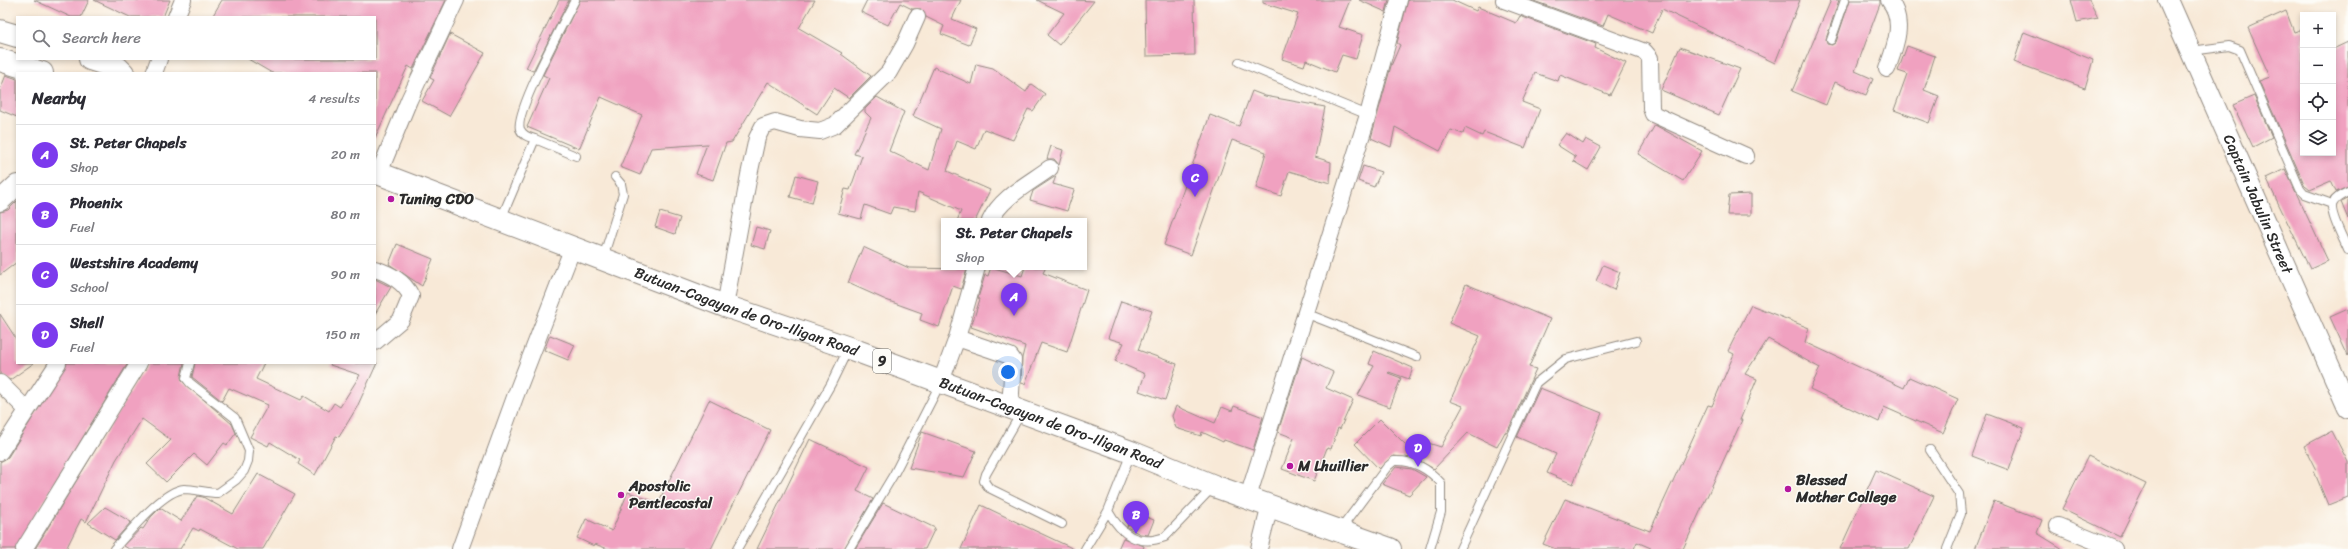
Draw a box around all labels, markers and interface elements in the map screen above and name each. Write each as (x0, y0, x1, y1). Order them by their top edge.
map controls (2300, 12, 2336, 156)
button: + (2300, 12, 2336, 48)
search box (16, 16, 376, 60)
text: Search here (62, 25, 141, 51)
icon: search (30, 27, 52, 49)
button: − (2300, 48, 2336, 84)
text: Nearby (32, 83, 86, 113)
button: locate (2300, 84, 2336, 120)
text: 4 results (308, 87, 360, 110)
button: layers (2300, 120, 2336, 156)
text: St. Peter Chapels (70, 130, 186, 156)
street label: Captain Jabulin Street (2216, 130, 2301, 279)
text: A (41, 143, 49, 166)
text: 20 m (331, 143, 360, 166)
text: Shop (70, 156, 98, 179)
pin: C (1182, 164, 1208, 197)
place label: Tuning CDO (399, 186, 474, 212)
text: Phoenix (70, 190, 122, 216)
marker: Tuning CDO (386, 194, 396, 204)
text: B (41, 203, 49, 226)
text: 80 m (331, 203, 360, 226)
text: Fuel (70, 216, 94, 239)
popup (941, 218, 1087, 270)
text: St. Peter Chapels (956, 220, 1072, 246)
text: Shop (956, 246, 984, 269)
text: Westshire Academy (70, 250, 198, 276)
street label: Butuan-Cagayan de Oro-Iligan Road (631, 260, 863, 364)
text: C (41, 263, 49, 286)
text: 90 m (330, 263, 360, 286)
text: School (70, 276, 108, 299)
pin: A (1001, 283, 1027, 316)
text: Shell (70, 310, 104, 336)
text: D (41, 323, 49, 346)
text: 150 m (325, 323, 360, 346)
text: Fuel (70, 336, 94, 359)
road number: 9 (873, 349, 891, 373)
your location (998, 362, 1018, 382)
street label: Butuan-Cagayan de Oro-Iligan Road (936, 369, 1167, 477)
pin: D (1405, 434, 1431, 467)
place label: M Lhuillier (1297, 453, 1370, 479)
marker: M Lhuillier (1285, 461, 1295, 471)
place label: Blessed Mother College (1795, 467, 1897, 510)
place label: Apostolic Pentlecostal (628, 473, 713, 516)
marker: Blessed Mother College (1783, 484, 1793, 494)
marker: Apostolic Pentlecostal (616, 490, 626, 500)
pin: B (1123, 501, 1149, 534)

